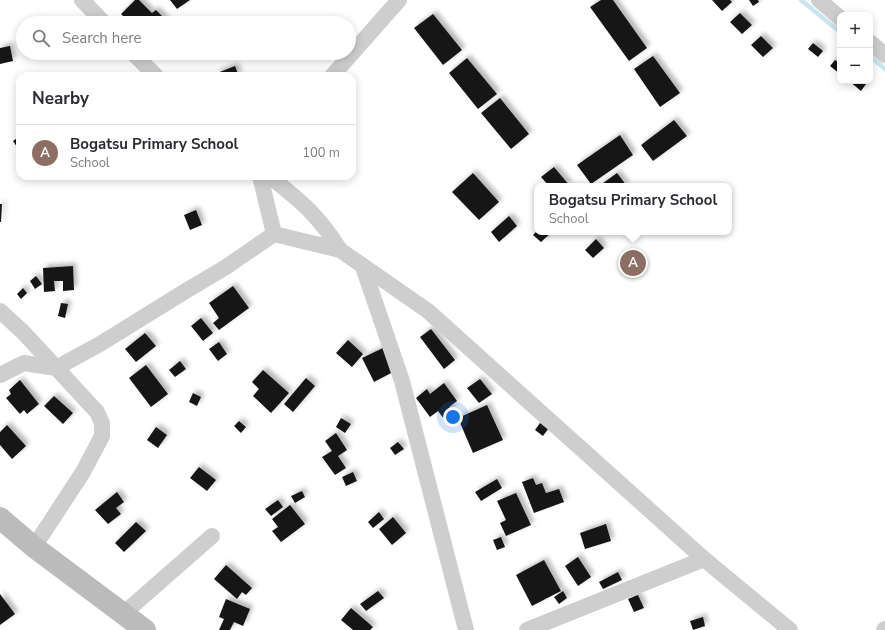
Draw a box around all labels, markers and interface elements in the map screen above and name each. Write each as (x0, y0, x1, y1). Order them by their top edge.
map controls (837, 12, 873, 84)
button: + (837, 12, 873, 48)
search box (16, 16, 356, 60)
icon: search (30, 27, 52, 49)
text: Search here (62, 28, 142, 48)
button: − (837, 48, 873, 84)
text: Nearby (32, 87, 89, 110)
text: Bogatsu Primary School (70, 134, 238, 154)
text: A (40, 144, 50, 162)
text: 100 m (302, 144, 340, 162)
text: School (70, 154, 110, 172)
popup (534, 183, 732, 235)
text: Bogatsu Primary School (549, 190, 717, 210)
text: School (549, 210, 589, 228)
pin: A (620, 248, 646, 278)
your location (443, 407, 463, 427)

